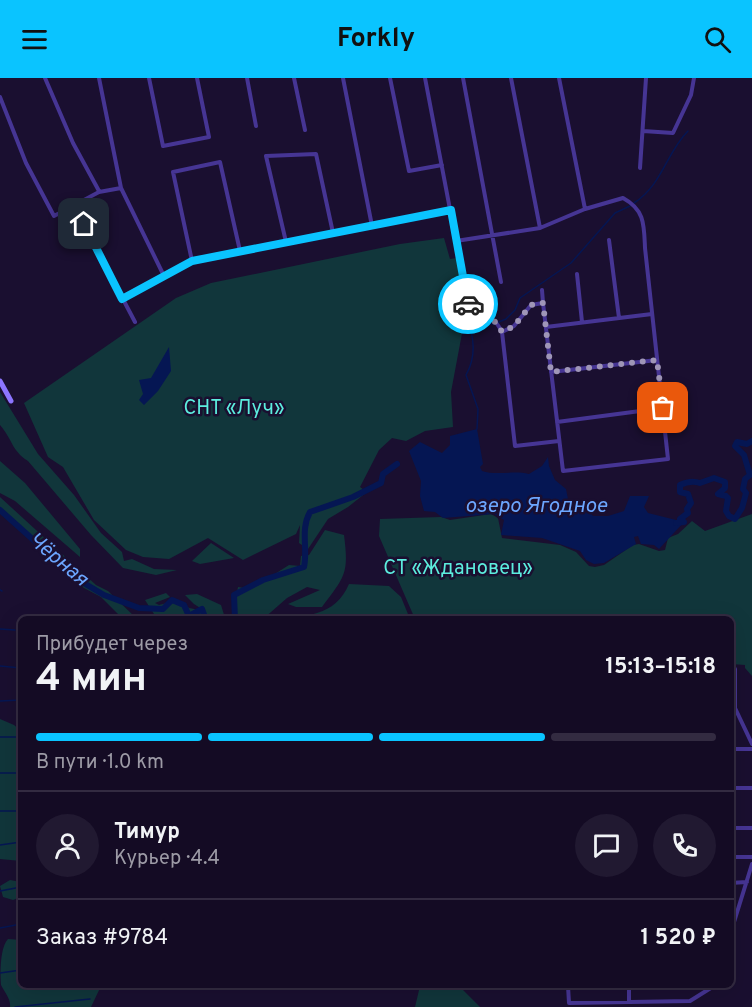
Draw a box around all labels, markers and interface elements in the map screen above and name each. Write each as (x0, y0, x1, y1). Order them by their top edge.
text: Forkly (337, 22, 415, 56)
icon: menu (18, 23, 51, 56)
icon: search (701, 23, 734, 56)
pin (58, 198, 109, 249)
icon: home (67, 207, 100, 240)
courier (438, 274, 498, 334)
icon: car (452, 288, 485, 321)
pin (637, 382, 688, 433)
icon: bag (646, 391, 679, 424)
park label: СНТ «Луч» (183, 396, 285, 422)
water label: озеро Ягодное (465, 493, 608, 520)
water label: Чёрная (22, 527, 94, 594)
park label: СТ «Ждановец» (383, 556, 533, 582)
text: Прибудет через (36, 632, 188, 658)
text: 15:13–15:18 (605, 654, 716, 681)
text: 4 мин (36, 656, 147, 705)
text: В пути · 1.0 km (36, 750, 164, 776)
button: person (36, 814, 99, 877)
button: chat (575, 814, 638, 877)
button: phone (653, 814, 716, 877)
text: Тимур (114, 819, 180, 846)
text: Курьер · 4.4 (114, 846, 220, 872)
text: Заказ #9784 (36, 925, 168, 952)
text: 1 520 ₽ (640, 925, 716, 952)

